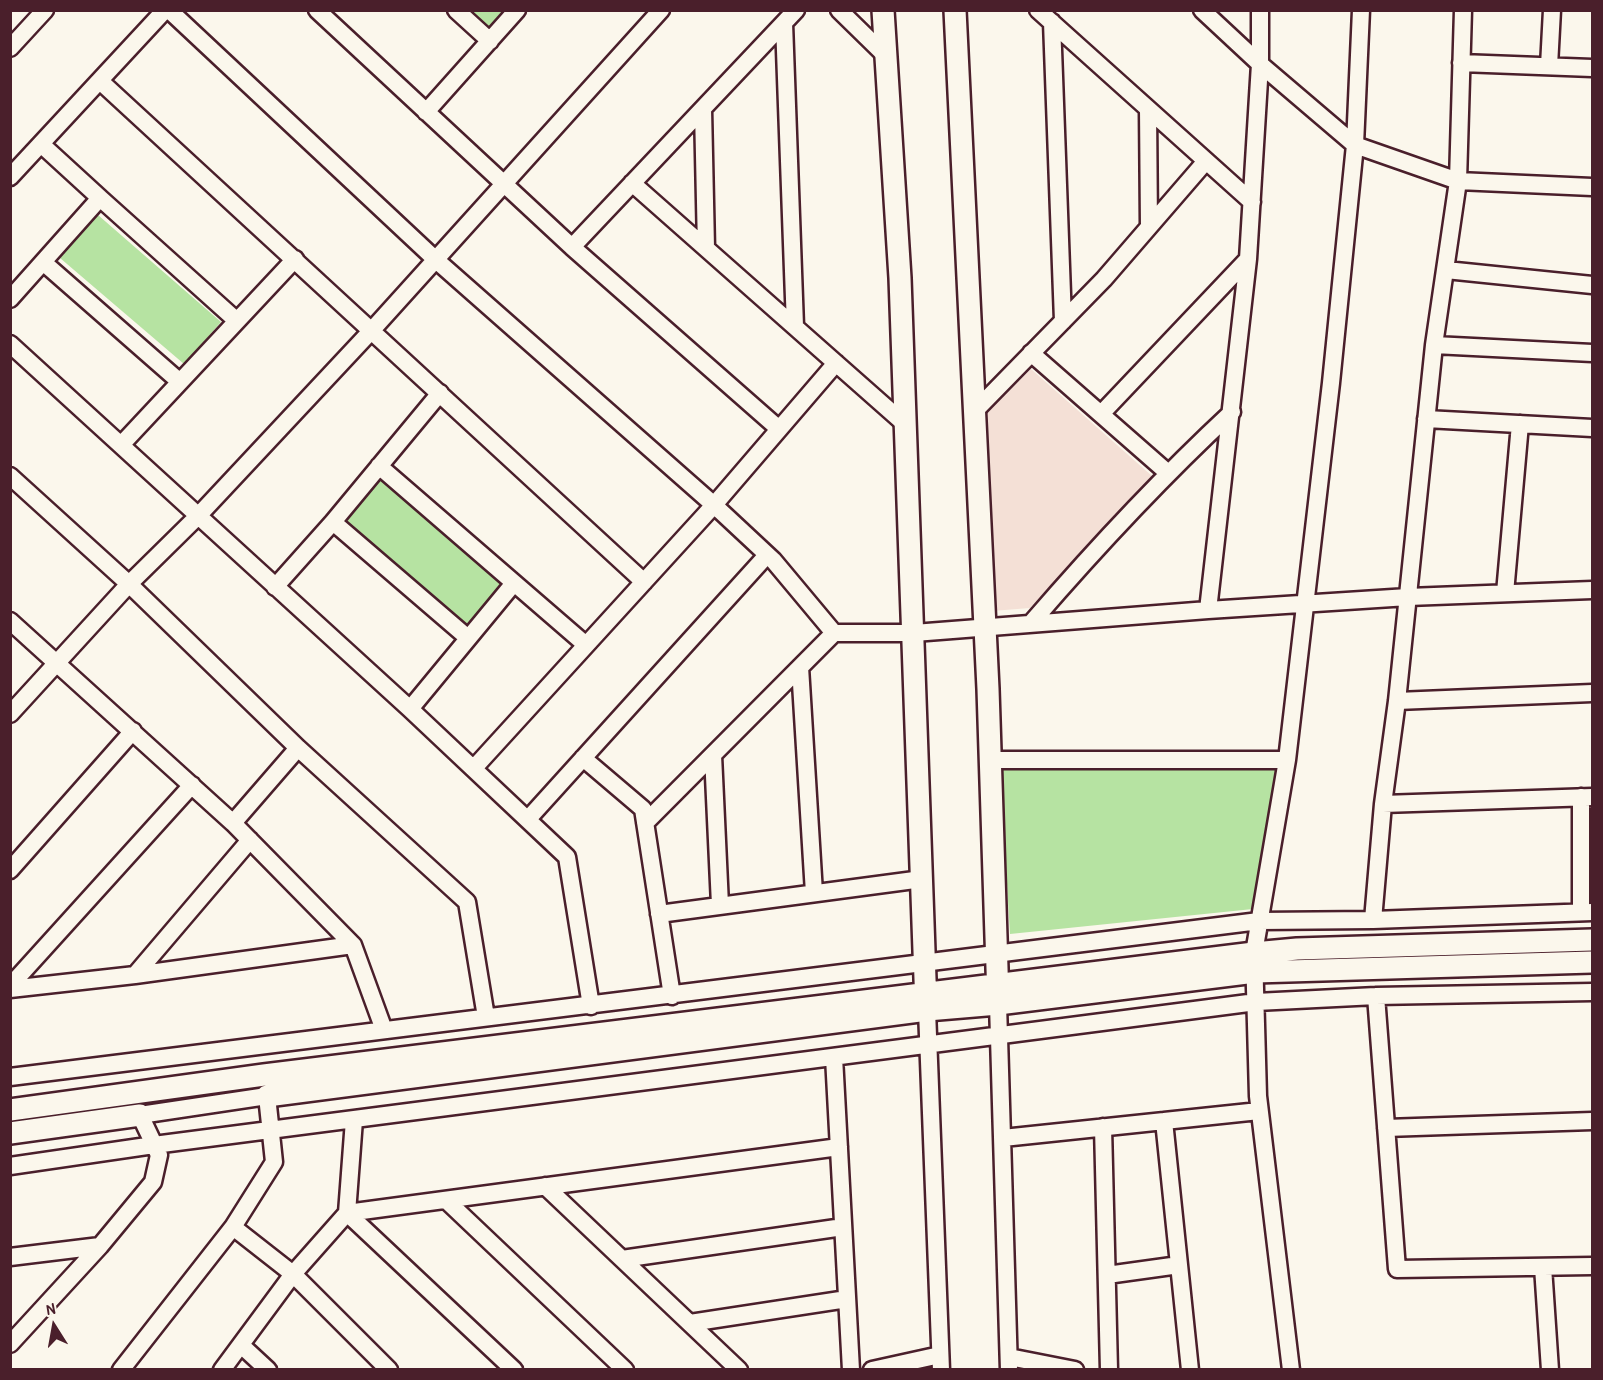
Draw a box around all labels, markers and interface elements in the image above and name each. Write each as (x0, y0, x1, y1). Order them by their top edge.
north arrow (24, 1296, 84, 1356)
text: N (44, 1297, 57, 1320)

